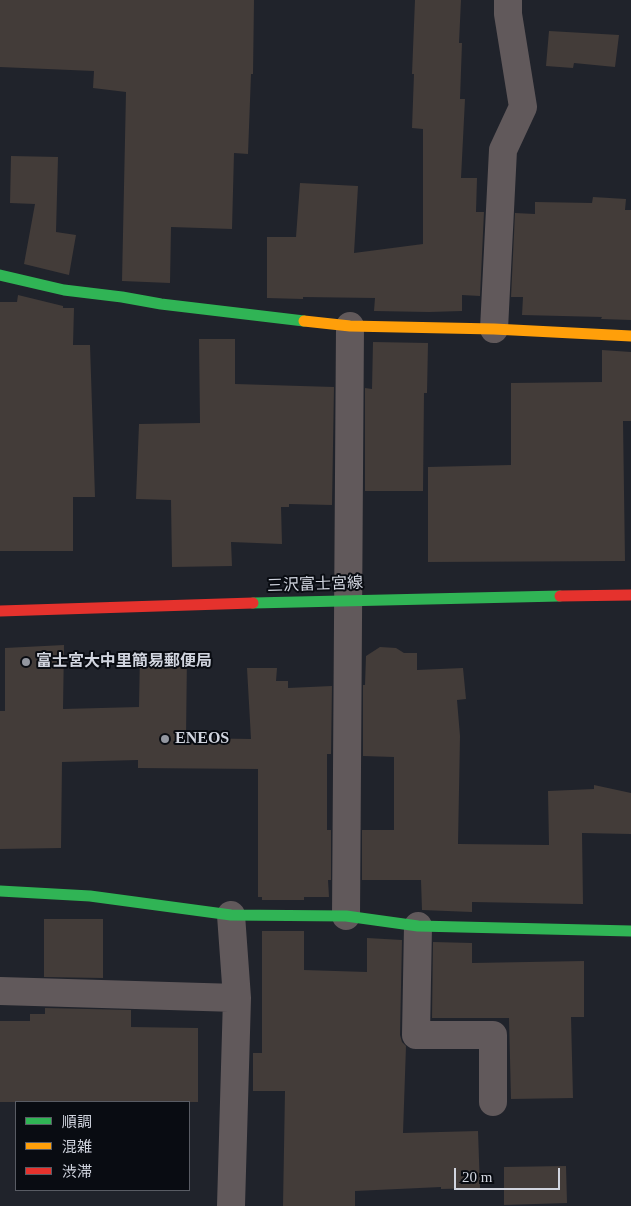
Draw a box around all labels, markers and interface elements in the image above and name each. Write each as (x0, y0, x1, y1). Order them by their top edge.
street label: 三沢富士宮線 (267, 574, 363, 596)
place label: 富士宮大中里簡易郵便局 (36, 652, 212, 672)
marker: 富士宮大中里簡易郵便局 (20, 656, 32, 668)
place label: ENEOS (175, 729, 229, 749)
marker: ENEOS (159, 733, 171, 745)
legend (15, 1101, 190, 1191)
text: 順調 (62, 1114, 92, 1130)
text: 混雑 (62, 1139, 92, 1155)
scale bar (456, 1158, 562, 1190)
text: 渋滞 (62, 1164, 92, 1180)
text: 20 m (462, 1169, 492, 1185)

